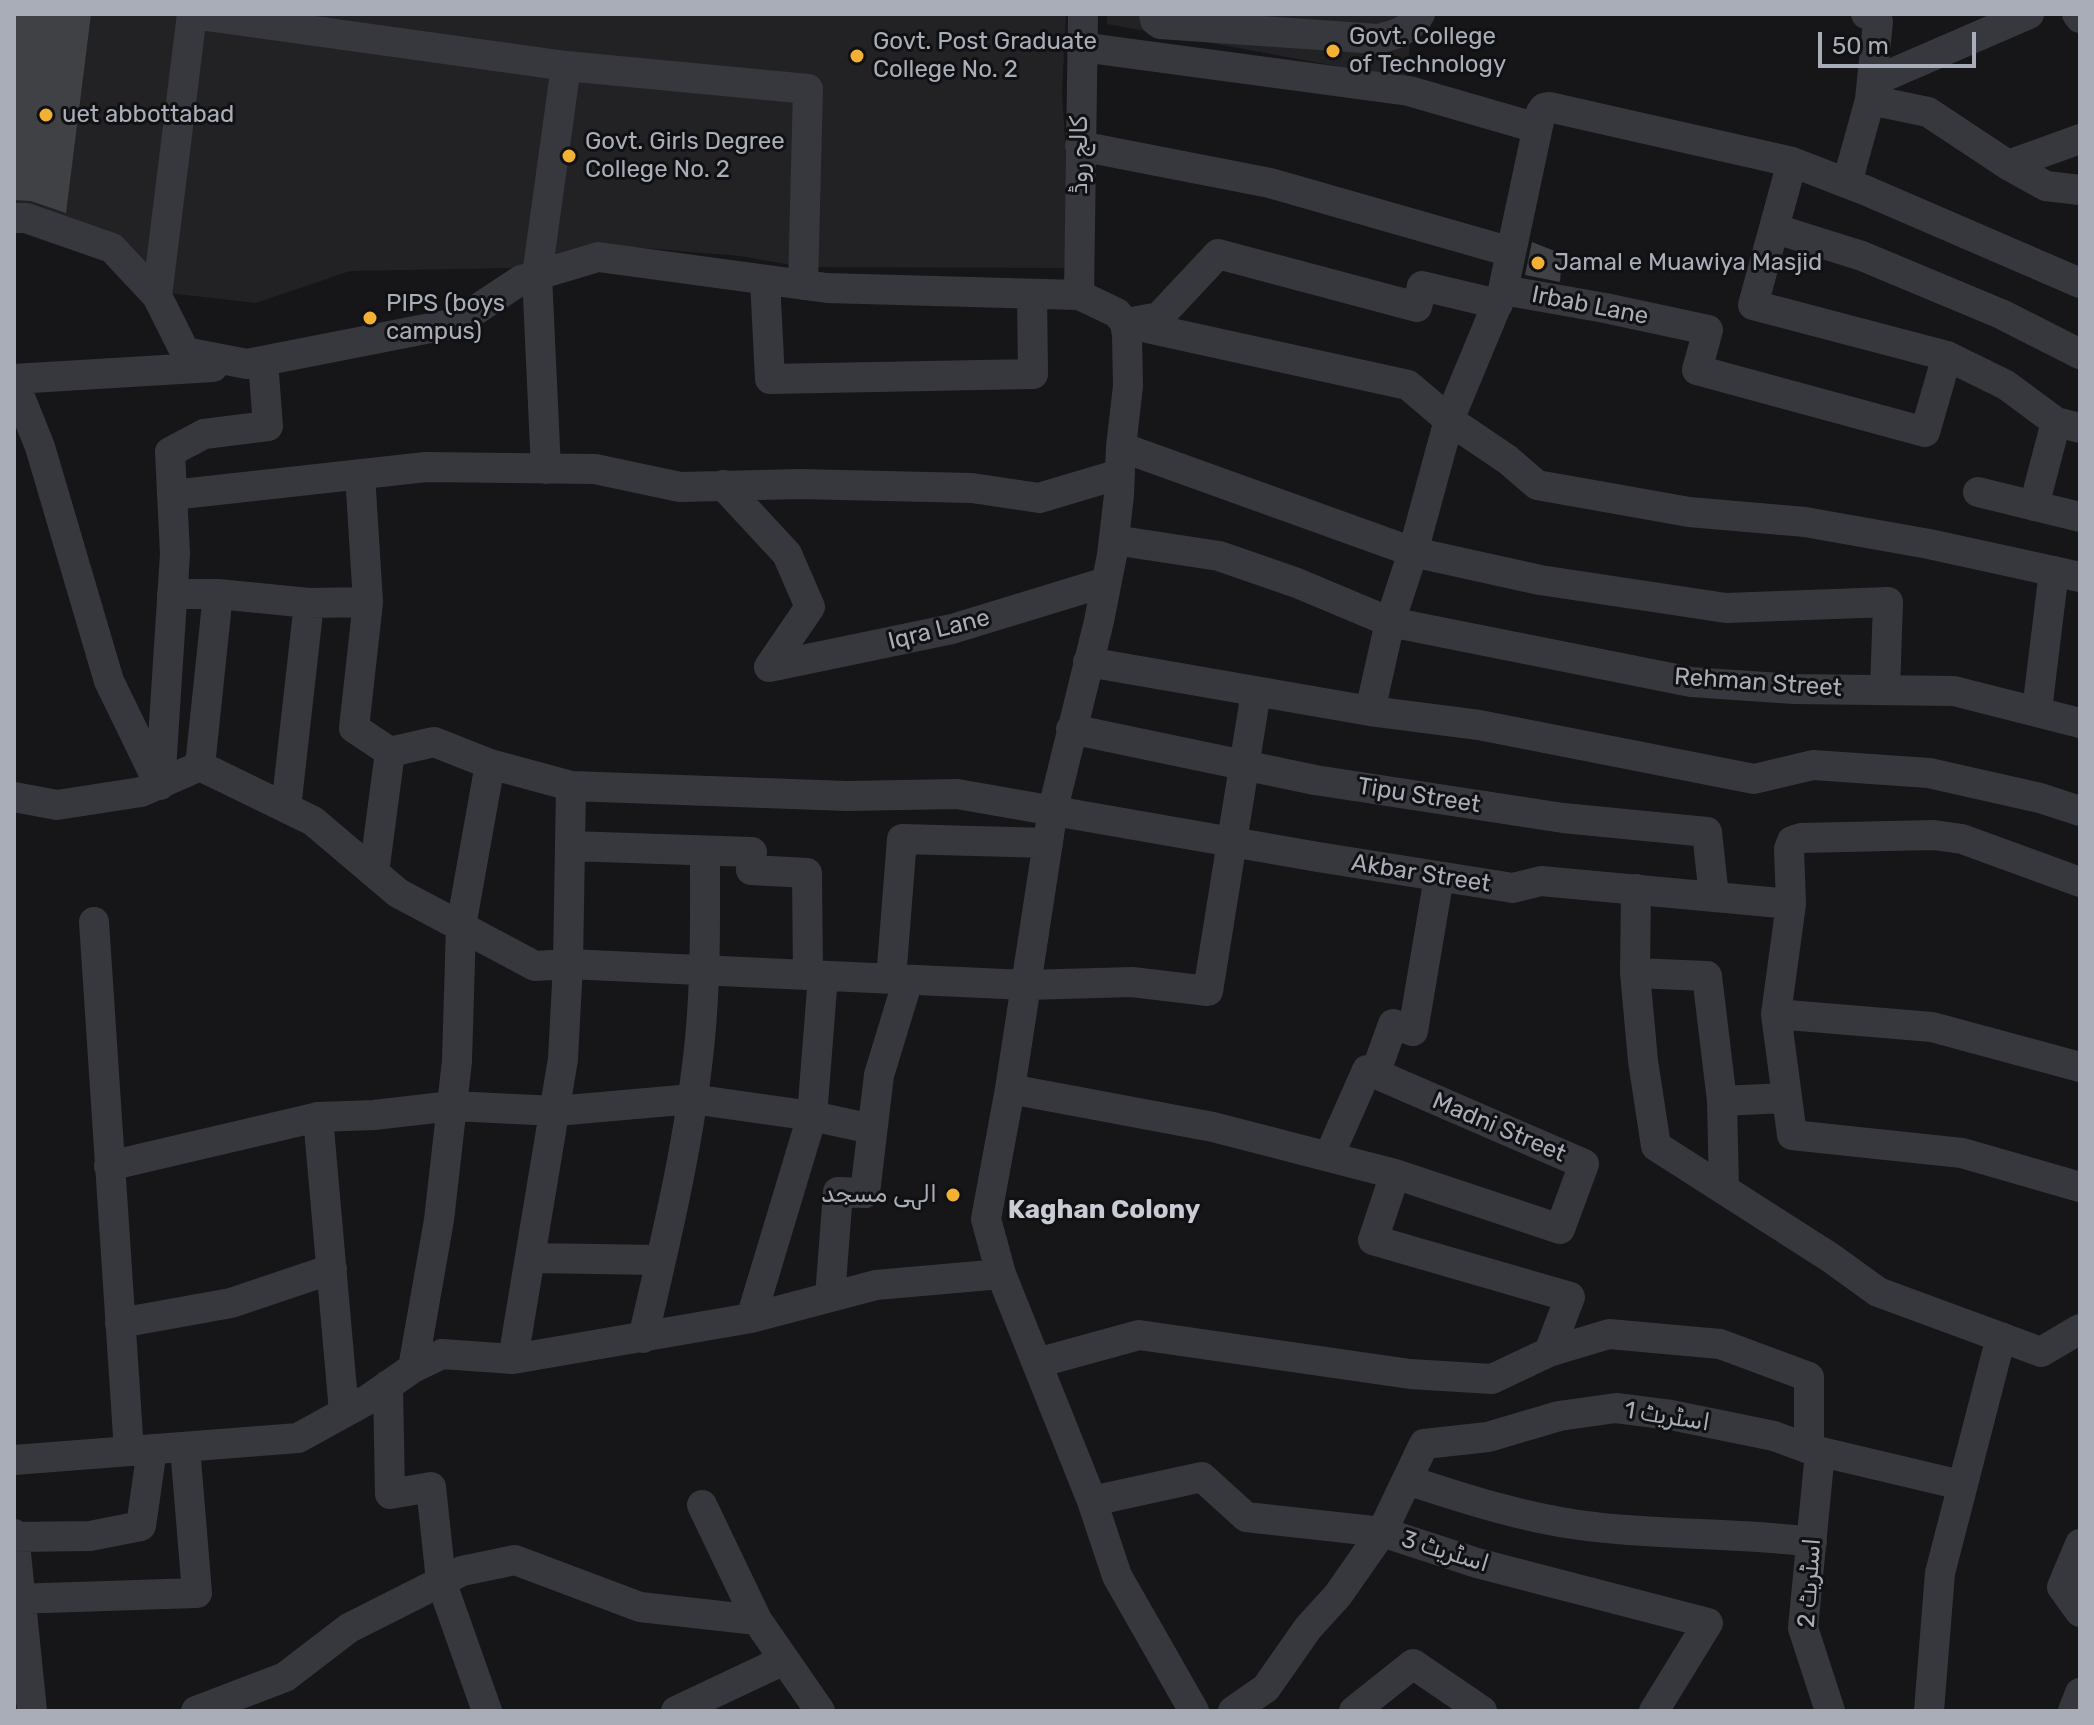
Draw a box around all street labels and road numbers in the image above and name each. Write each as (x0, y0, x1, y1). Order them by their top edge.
street label: کالج روڈ (1066, 116, 1094, 194)
street label: Irbab Lane (1529, 281, 1651, 331)
street label: Iqra Lane (885, 603, 993, 657)
street label: Rehman Street (1673, 663, 1843, 703)
street label: Tipu Street (1356, 772, 1482, 820)
street label: Akbar Street (1349, 849, 1493, 899)
street label: Madni Street (1428, 1087, 1570, 1169)
street label: اسٹریٹ 1 (1622, 1396, 1712, 1438)
street label: اسٹریٹ 3 (1398, 1525, 1492, 1579)
street label: اسٹریٹ 2 (1793, 1537, 1827, 1629)

